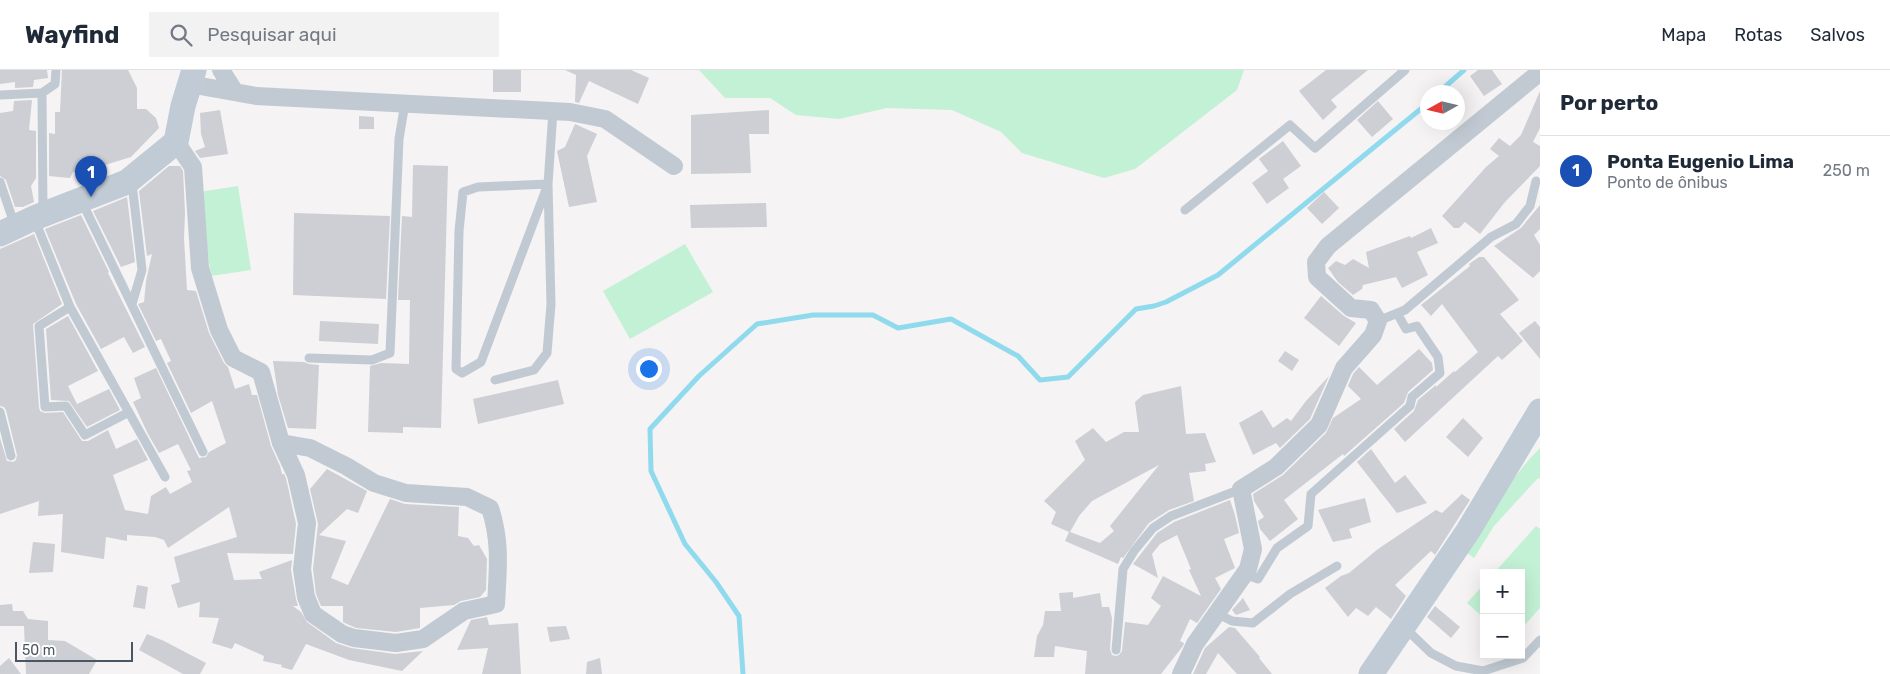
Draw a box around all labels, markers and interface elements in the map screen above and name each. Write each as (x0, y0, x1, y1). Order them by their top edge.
search box (149, 12, 499, 57)
text: Wayfind (25, 21, 119, 49)
icon: search (167, 21, 195, 49)
text: Pesquisar aqui (207, 23, 337, 46)
text: Mapa (1661, 24, 1706, 46)
text: Rotas (1734, 24, 1782, 46)
text: Salvos (1810, 24, 1865, 46)
north arrow (1420, 85, 1465, 130)
text: Por perto (1560, 90, 1658, 115)
text: Ponta Eugenio Lima (1607, 150, 1794, 173)
pin: 1 (75, 156, 107, 197)
text: 1 (1572, 161, 1580, 180)
text: 250 m (1823, 161, 1870, 180)
text: Ponto de ônibus (1607, 173, 1728, 192)
your location (636, 356, 662, 382)
map controls (1480, 569, 1525, 659)
button: + (1480, 569, 1525, 614)
button: − (1480, 614, 1525, 659)
scale bar (15, 639, 132, 662)
text: 50 m (22, 642, 55, 659)

